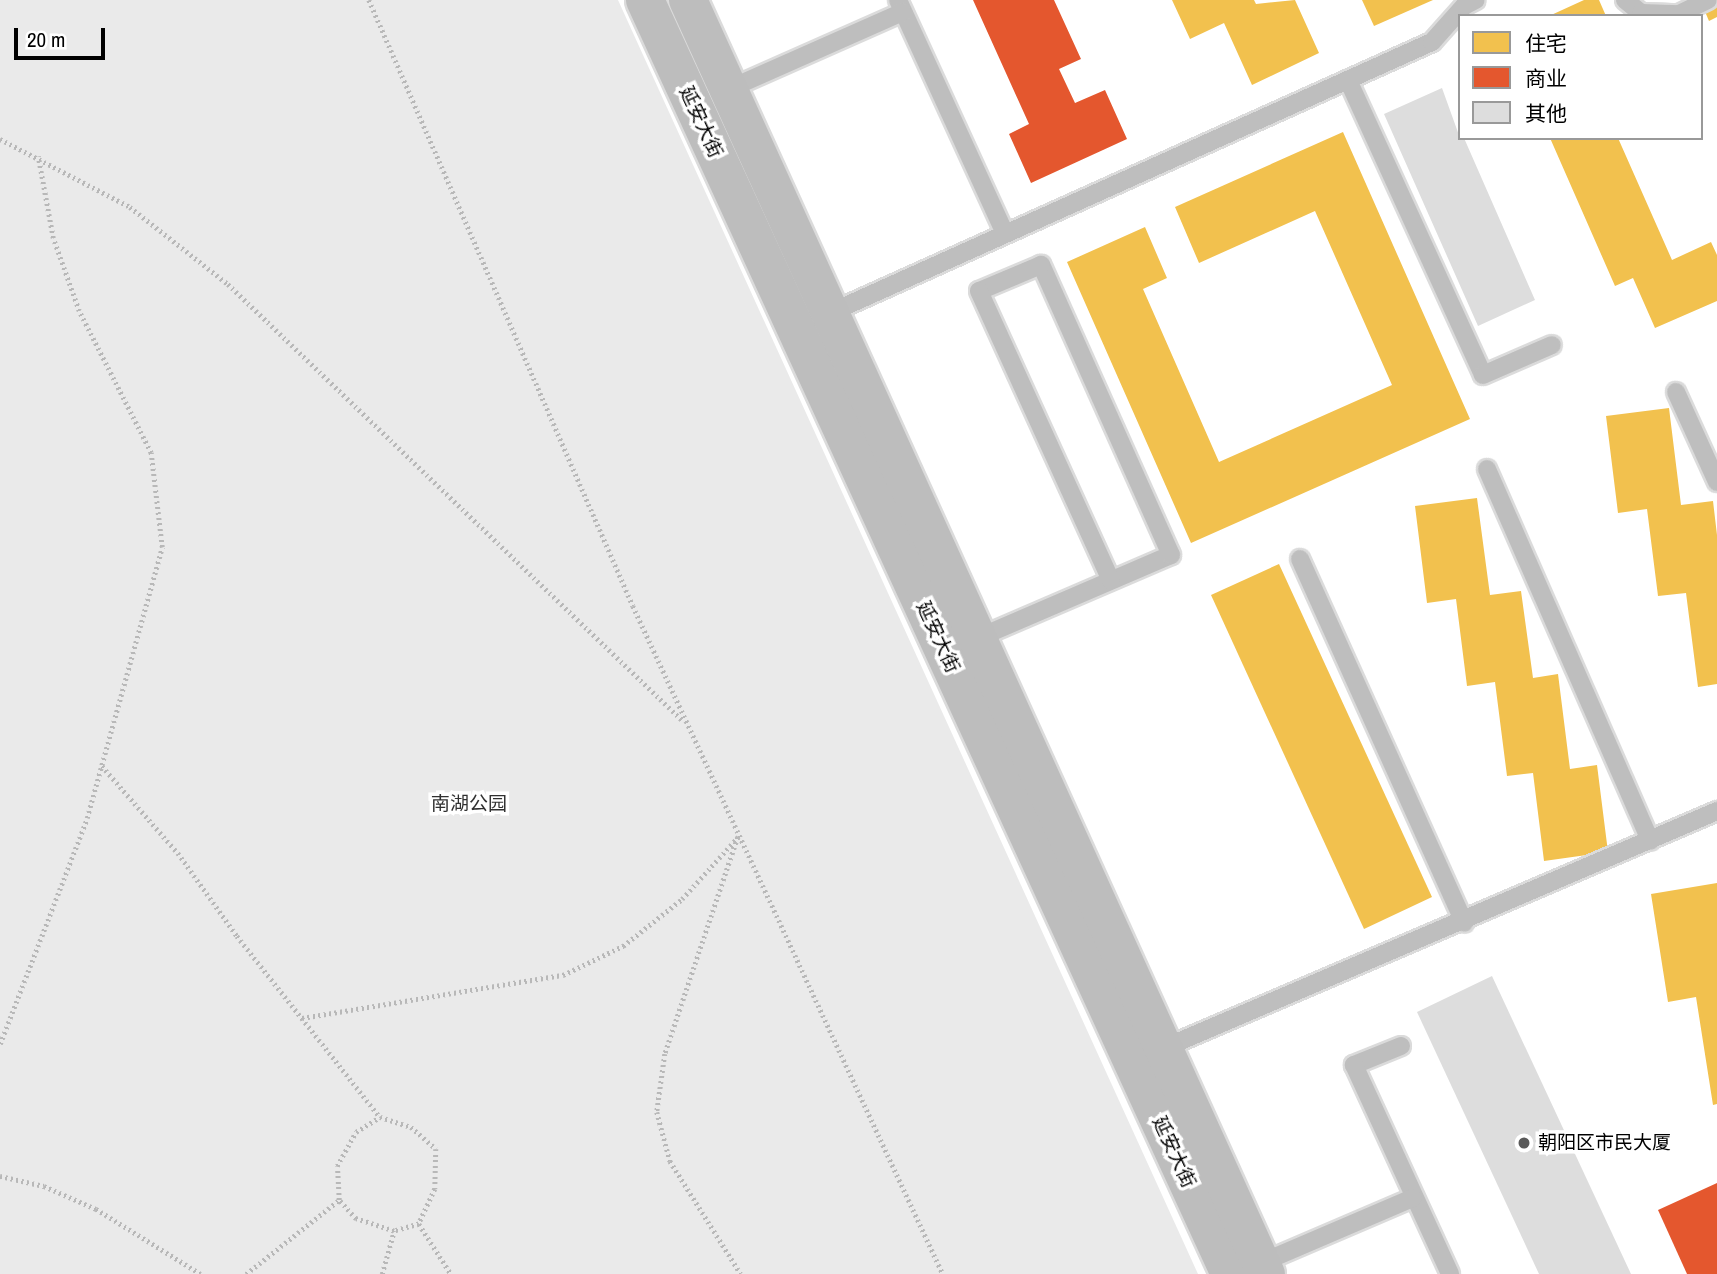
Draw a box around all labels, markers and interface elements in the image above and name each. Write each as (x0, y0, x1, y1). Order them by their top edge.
scale bar (18, 14, 108, 58)
legend (1458, 14, 1703, 140)
text: 20 m (27, 25, 65, 54)
text: 住宅 (1525, 29, 1567, 58)
text: 商业 (1525, 64, 1567, 93)
street label: 延安大街 (675, 83, 727, 161)
text: 其他 (1525, 99, 1567, 128)
street label: 延安大街 (912, 598, 964, 676)
park label: 南湖公园 (431, 793, 507, 815)
street label: 延安大街 (1148, 1113, 1200, 1191)
place label: 朝阳区市民大厦 (1538, 1132, 1671, 1154)
marker: 朝阳区市民大厦 (1516, 1135, 1532, 1151)

